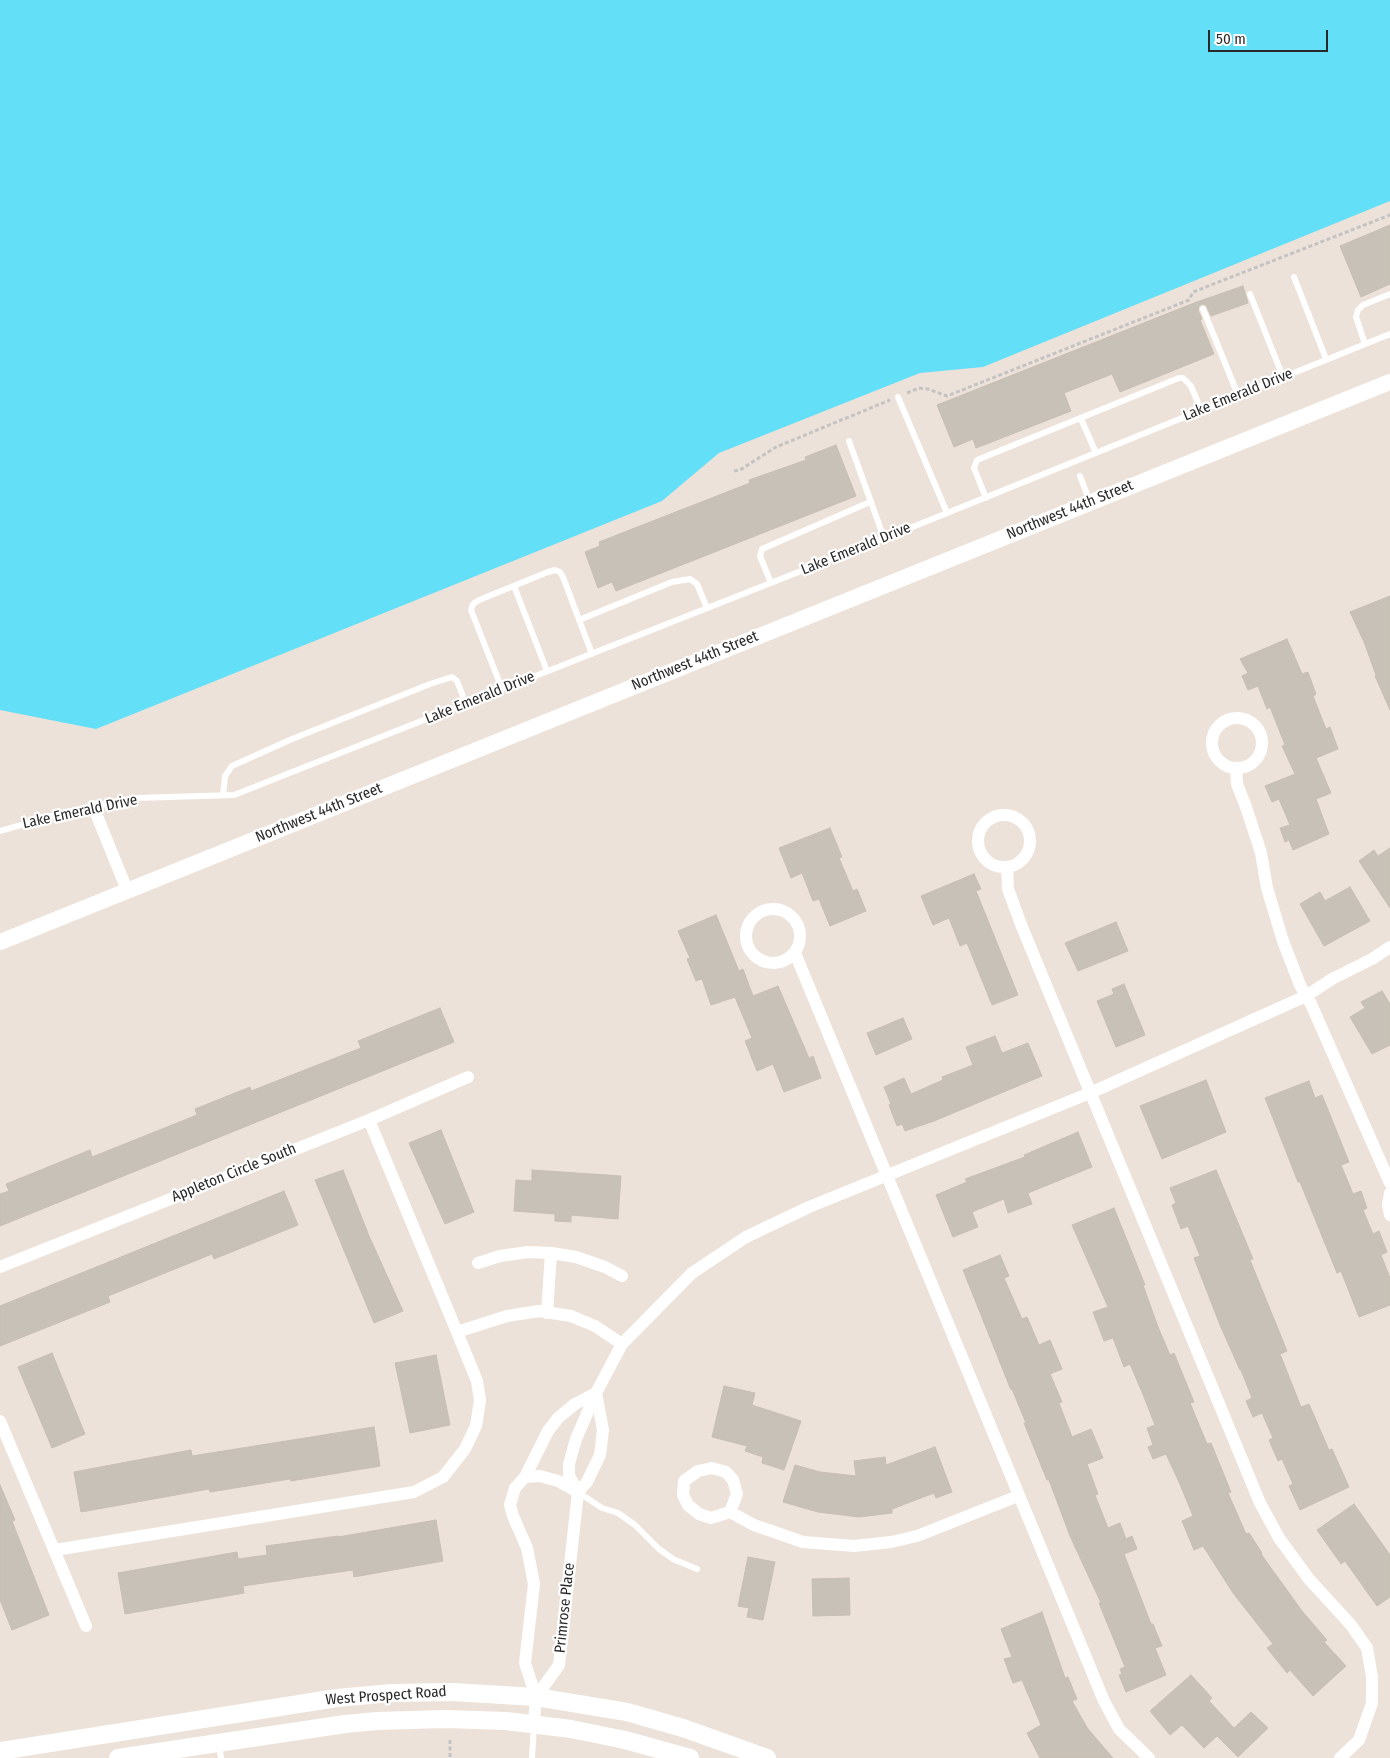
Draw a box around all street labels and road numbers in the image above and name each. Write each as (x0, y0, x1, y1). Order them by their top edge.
street label: Lake Emerald Drive (1181, 365, 1295, 425)
street label: Northwest 44th Street (1004, 476, 1136, 544)
street label: Lake Emerald Drive (799, 519, 913, 579)
street label: Northwest 44th Street (629, 627, 761, 695)
street label: Lake Emerald Drive (423, 668, 537, 728)
street label: Northwest 44th Street (253, 779, 385, 847)
street label: Lake Emerald Drive (21, 791, 139, 833)
street label: Appleton Circle South (169, 1140, 299, 1206)
street label: Primrose Place (551, 1562, 579, 1654)
street label: West Prospect Road (325, 1683, 447, 1709)

